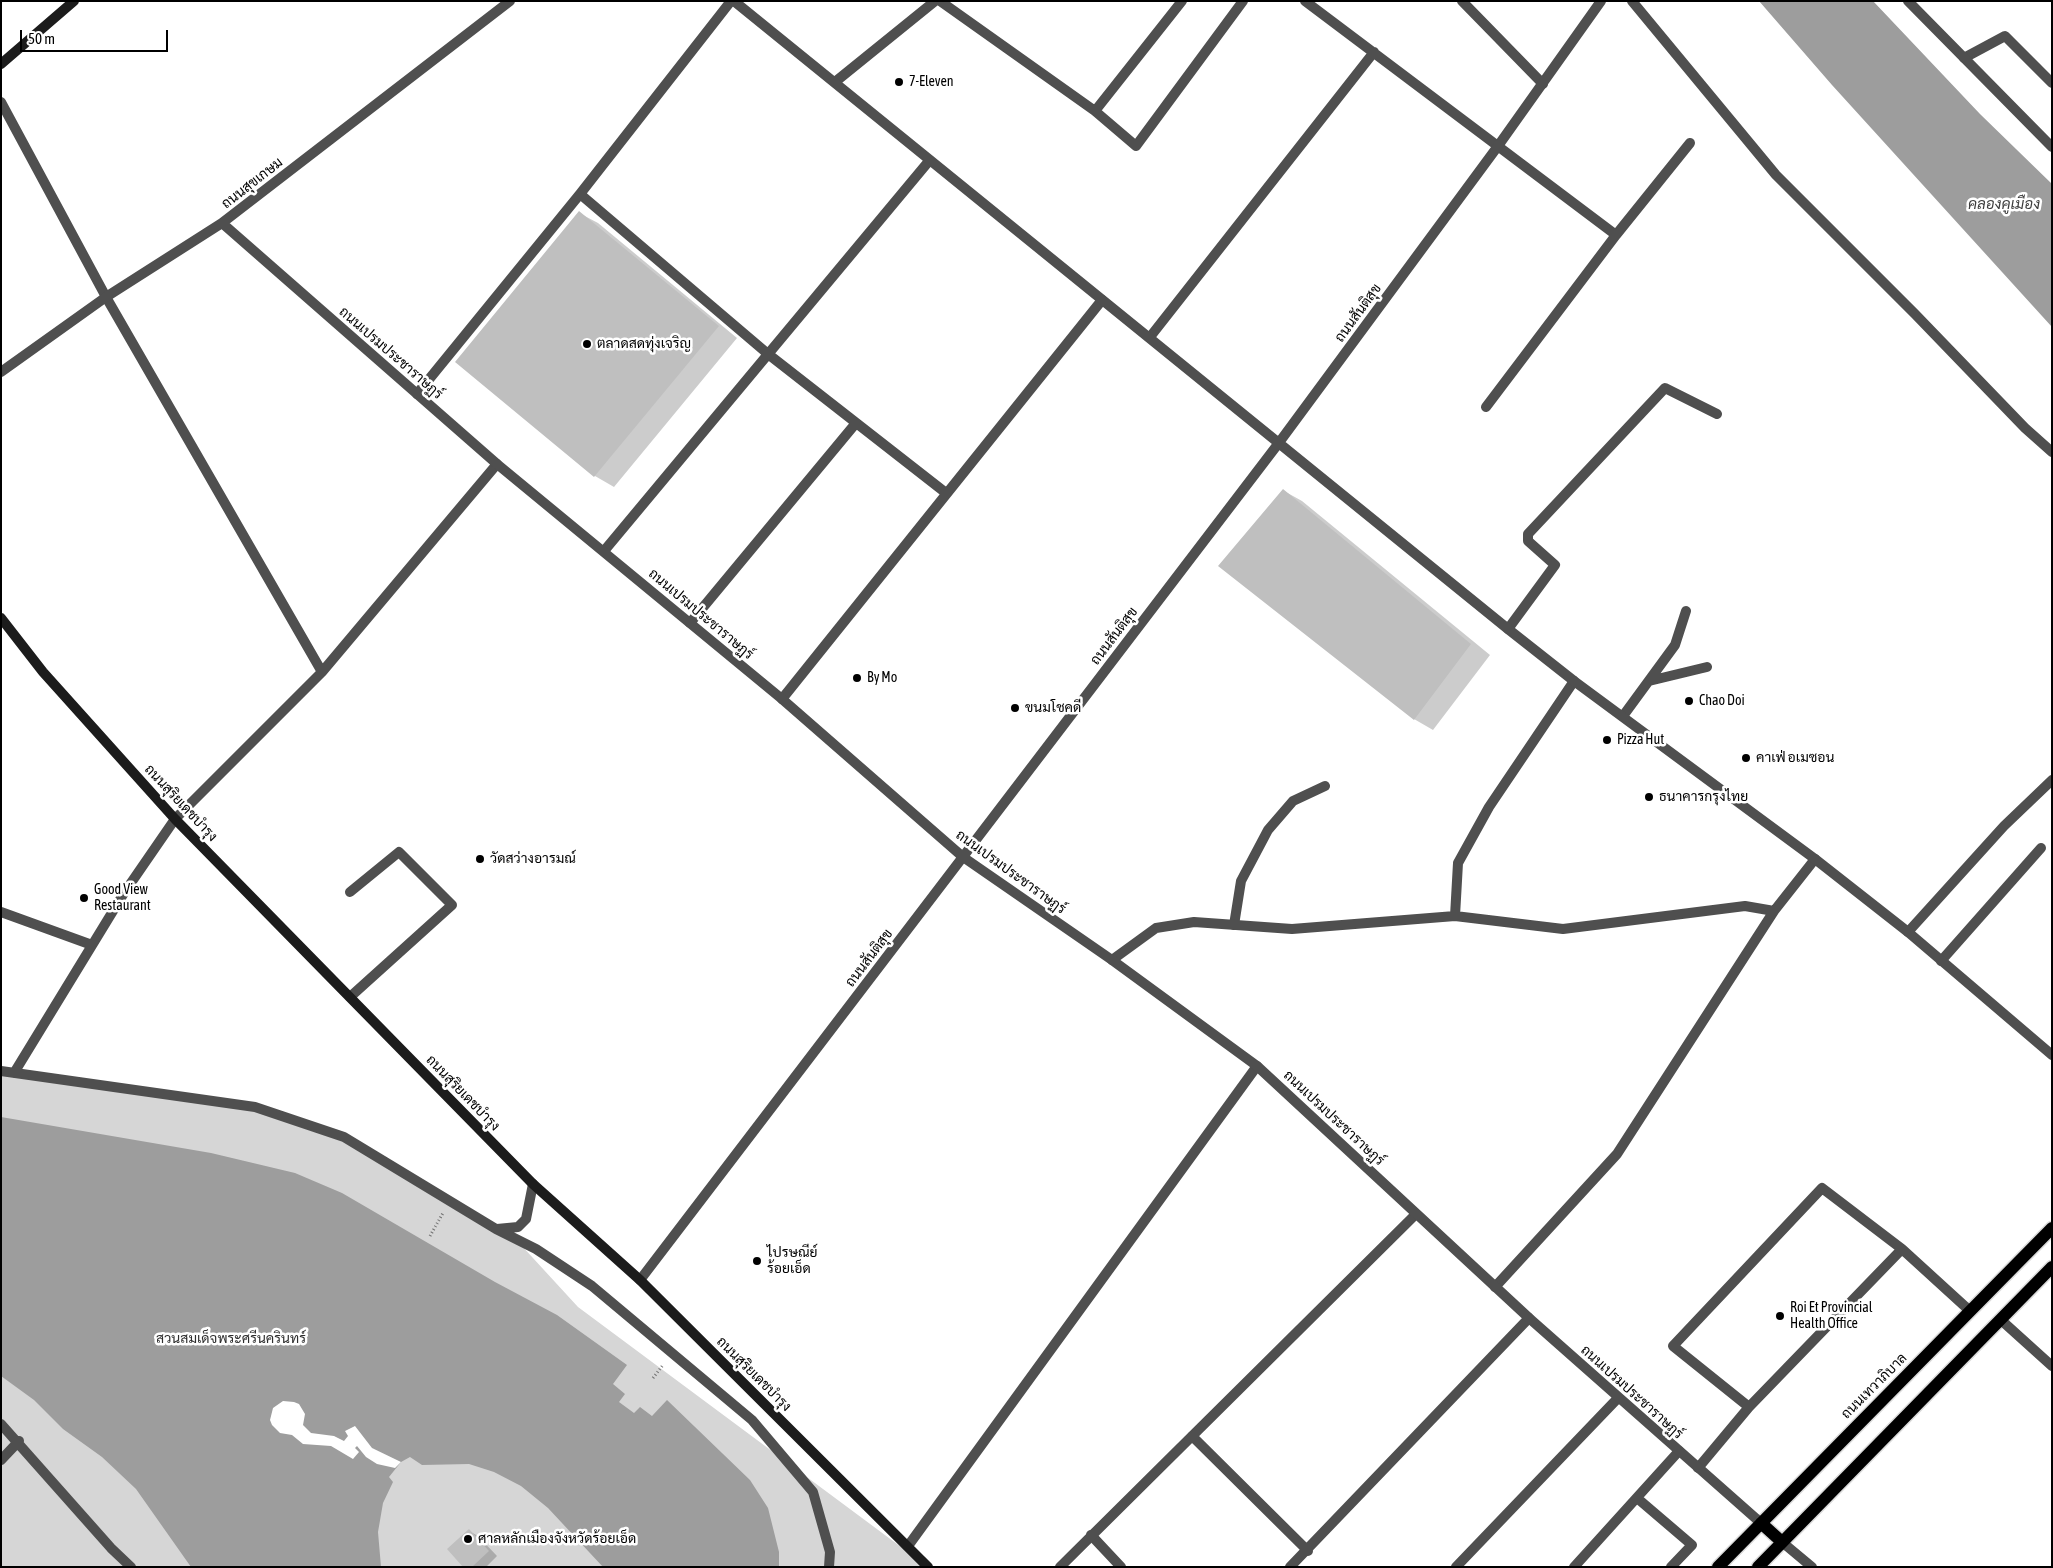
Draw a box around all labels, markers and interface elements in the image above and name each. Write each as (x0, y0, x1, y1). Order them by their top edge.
scale bar (22, 20, 170, 52)
text: 50 m (28, 30, 55, 47)
place label: 7-Eleven (909, 74, 954, 90)
marker: 7-Eleven (893, 76, 905, 88)
street label: ถนนสุขเกษม (218, 154, 286, 212)
water label: คลองคูเมือง (1968, 195, 2040, 213)
street label: ถนนสันติสุข (1331, 281, 1385, 345)
street label: ถนนเปรมประชาราษฏร์ (336, 303, 446, 403)
place label: ตลาดสดทุ่งเจริญ (597, 336, 691, 352)
marker: ตลาดสดทุ่งเจริญ (581, 338, 593, 350)
street label: ถนนเปรมประชาราษฏร์ (645, 565, 757, 663)
street label: ถนนสันติสุข (1087, 604, 1141, 668)
place label: By Mo (867, 670, 897, 686)
marker: By Mo (851, 672, 863, 684)
place label: Chao Doi (1699, 693, 1745, 709)
marker: Chao Doi (1683, 695, 1695, 707)
place label: ขนมโชคดี (1025, 700, 1081, 716)
marker: ขนมโชคดี (1009, 702, 1021, 714)
place label: Pizza Hut (1617, 732, 1664, 748)
marker: Pizza Hut (1601, 734, 1613, 746)
place label: คาเฟ่ อเมซอน (1756, 750, 1834, 766)
marker: คาเฟ่ อเมซอน (1740, 752, 1752, 764)
street label: ถนนสุริยเดชบำรุง (141, 761, 221, 845)
place label: ธนาคารกรุงไทย (1659, 789, 1748, 805)
marker: ธนาคารกรุงไทย (1643, 791, 1655, 803)
street label: ถนนเปรมประชาราษฏร์ (953, 826, 1069, 918)
place label: วัดสว่างอารมณ์ (490, 851, 576, 867)
marker: วัดสว่างอารมณ์ (474, 853, 486, 865)
place label: Good View Restaurant (94, 882, 151, 914)
marker: Good View Restaurant (78, 892, 90, 904)
street label: ถนนสันติสุข (842, 926, 896, 990)
street label: ถนนสุริยเดชบำรุง (423, 1052, 503, 1134)
street label: ถนนเปรมประชาราษฏร์ (1280, 1067, 1388, 1169)
place label: ไปรษณีย์ ร้อยเอ็ด (767, 1245, 818, 1278)
marker: ไปรษณีย์ ร้อยเอ็ด (751, 1255, 763, 1267)
place label: Roi Et Provincial Health Office (1790, 1300, 1872, 1332)
marker: Roi Et Provincial Health Office (1774, 1310, 1786, 1322)
park label: สวนสมเด็จพระศรีนครินทร์ (156, 1331, 306, 1347)
street label: ถนนสุริยเดชบำรุง (713, 1333, 795, 1415)
street label: ถนนเปรมประชาราษฏร์ (1577, 1342, 1687, 1442)
street label: ถนนเทวาภิบาล (1838, 1350, 1910, 1422)
place label: ศาลหลักเมืองจังหวัดร้อยเอ็ด (478, 1531, 636, 1547)
marker: ศาลหลักเมืองจังหวัดร้อยเอ็ด (462, 1533, 474, 1545)

